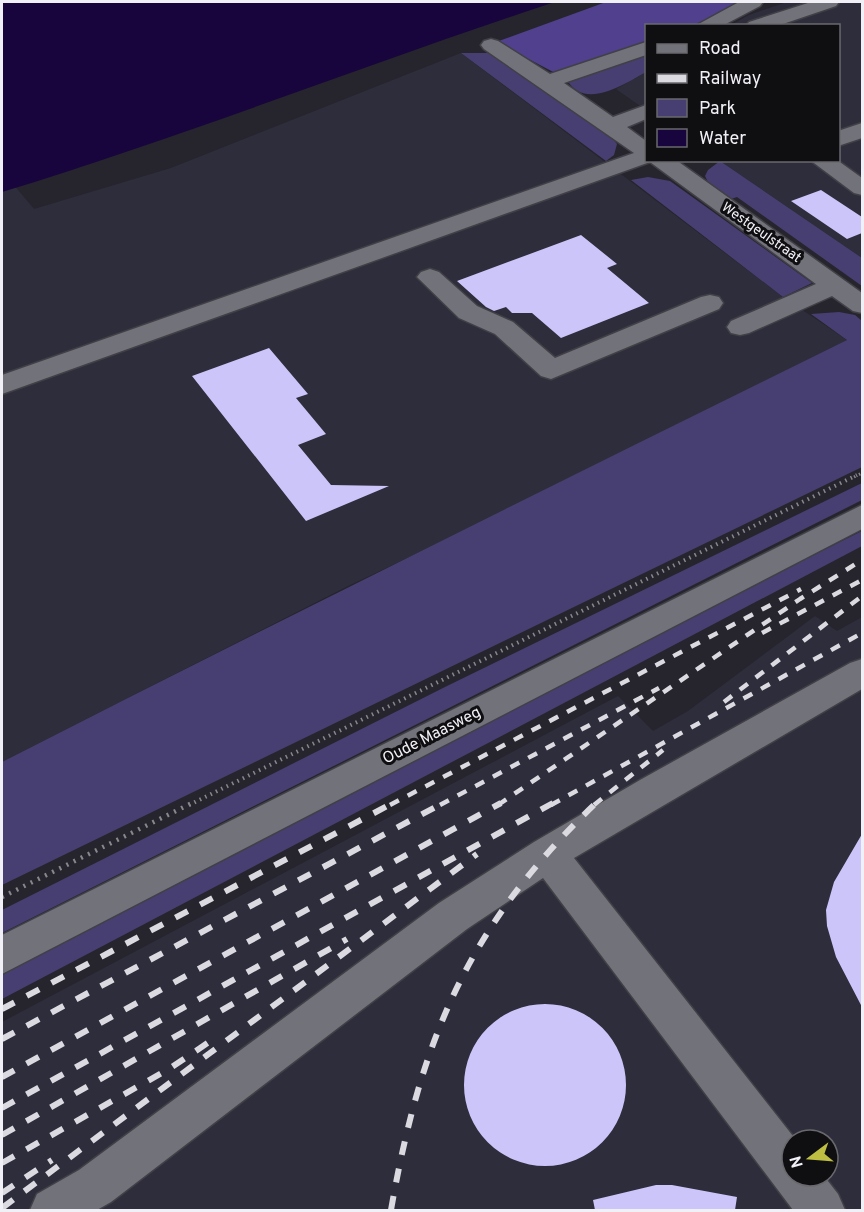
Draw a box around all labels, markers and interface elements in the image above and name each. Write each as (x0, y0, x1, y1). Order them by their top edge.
legend (645, 24, 840, 162)
text: Road (699, 38, 741, 61)
text: Railway (699, 68, 761, 91)
text: Park (699, 98, 736, 121)
text: Water (699, 128, 746, 151)
street label: Westgeulstraat (718, 199, 804, 267)
street label: Oude Maasweg (379, 703, 485, 769)
north arrow (780, 1128, 840, 1188)
text: N (786, 1153, 809, 1170)

